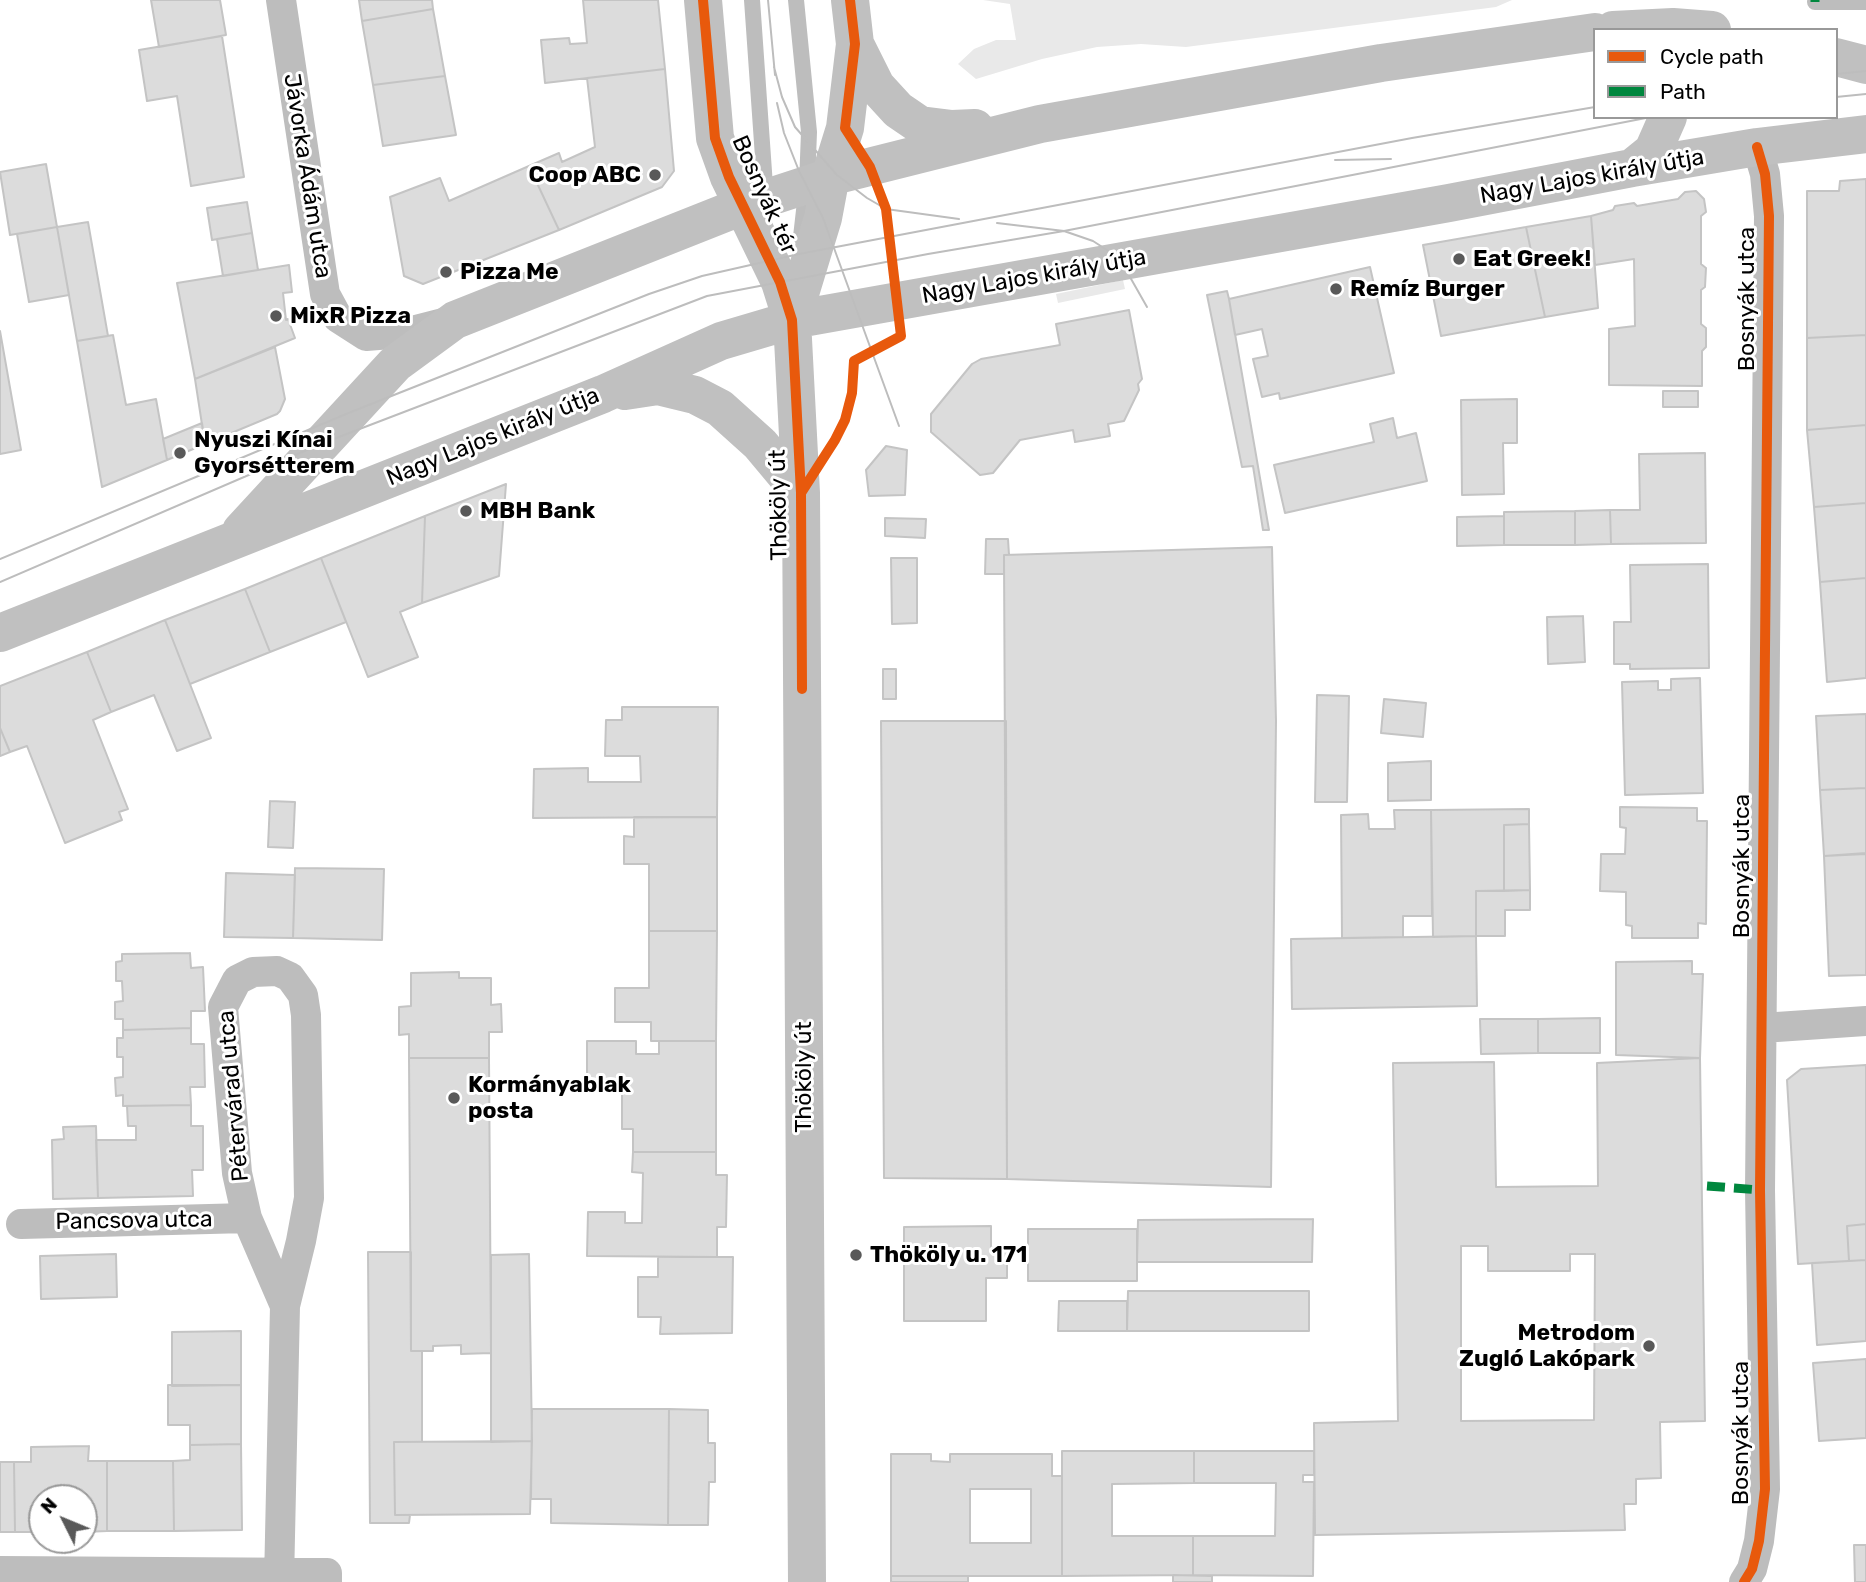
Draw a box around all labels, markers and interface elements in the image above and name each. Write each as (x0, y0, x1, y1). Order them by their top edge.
legend (1593, 28, 1838, 119)
text: Cycle path (1660, 44, 1764, 69)
street label: Jávorka Ádám utca (277, 72, 337, 280)
text: Path (1660, 79, 1706, 104)
street label: Bosnyák tér (726, 131, 802, 259)
street label: Nagy Lajos király útja (1478, 144, 1706, 210)
place label: Coop ABC (529, 161, 641, 189)
marker: Coop ABC (647, 167, 663, 183)
street label: Bosnyák utca (1733, 227, 1761, 371)
street label: Nagy Lajos király útja (920, 244, 1148, 310)
place label: Eat Greek! (1473, 245, 1591, 273)
marker: Eat Greek! (1451, 251, 1467, 267)
place label: Pizza Me (460, 258, 559, 286)
marker: Pizza Me (438, 264, 454, 280)
place label: Remíz Burger (1350, 275, 1505, 303)
marker: Remíz Burger (1328, 281, 1344, 297)
place label: MixR Pizza (290, 302, 411, 330)
marker: MixR Pizza (268, 308, 284, 324)
street label: Nagy Lajos király útja (383, 382, 603, 492)
place label: Nyuszi Kínai Gyorsétterem (194, 426, 355, 480)
marker: Nyuszi Kínai Gyorsétterem (172, 445, 188, 461)
street label: Thököly út (764, 449, 794, 561)
place label: MBH Bank (480, 497, 595, 525)
marker: MBH Bank (458, 503, 474, 519)
street label: Bosnyák utca (1728, 794, 1756, 938)
street label: Pétervárad utca (213, 1009, 255, 1183)
street label: Thököly út (790, 1021, 818, 1133)
place label: Kormányablak posta (468, 1071, 631, 1125)
marker: Kormányablak posta (446, 1090, 462, 1106)
street label: Pancsova utca (55, 1206, 213, 1236)
place label: Thököly u. 171 (870, 1241, 1028, 1269)
marker: Thököly u. 171 (848, 1247, 864, 1263)
place label: Metrodom Zugló Lakópark (1459, 1319, 1635, 1373)
marker: Metrodom Zugló Lakópark (1641, 1338, 1657, 1354)
street label: Bosnyák utca (1727, 1361, 1755, 1505)
north arrow (28, 1484, 98, 1554)
text: N (36, 1493, 62, 1519)

